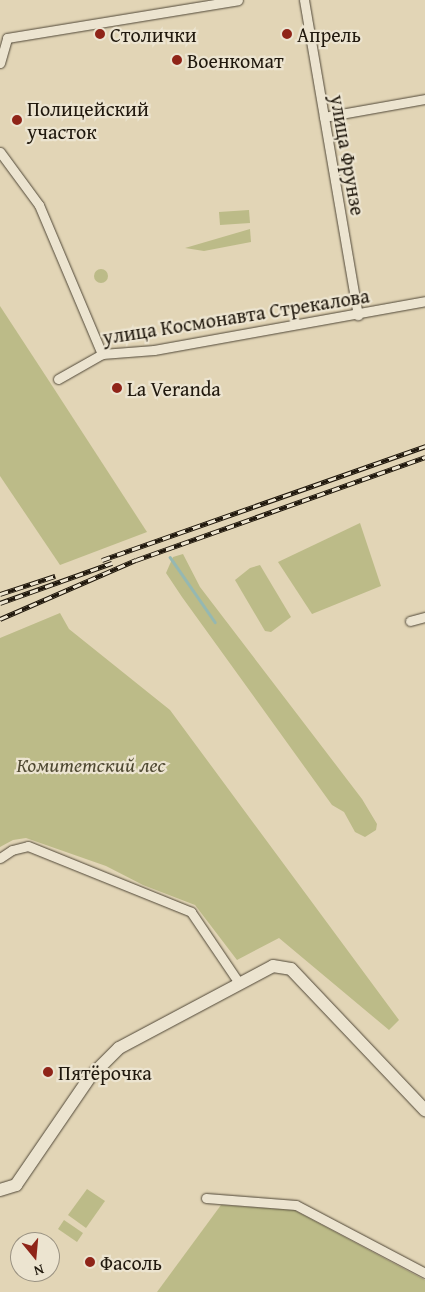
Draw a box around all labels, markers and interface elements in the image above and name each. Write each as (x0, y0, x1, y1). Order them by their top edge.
place label: Столички (110, 22, 197, 46)
place label: Апрель (297, 22, 361, 46)
marker: Столички (94, 28, 106, 40)
marker: Апрель (281, 28, 293, 40)
place label: Военкомат (187, 48, 284, 72)
marker: Военкомат (171, 54, 183, 66)
street label: улица Фрунзе (326, 93, 370, 217)
place label: Полицейский участок (27, 96, 149, 143)
marker: Полицейский участок (11, 114, 23, 126)
street label: улица Космонавта Стрекалова (101, 283, 371, 349)
place label: La Veranda (127, 376, 221, 400)
marker: La Veranda (111, 382, 123, 394)
park label: Комитетский лес (16, 752, 166, 776)
place label: Пятёрочка (58, 1060, 152, 1084)
marker: Пятёрочка (42, 1066, 54, 1078)
north arrow (10, 1232, 60, 1282)
place label: Фасоль (100, 1250, 162, 1274)
marker: Фасоль (84, 1256, 96, 1268)
text: N (32, 1259, 46, 1281)

